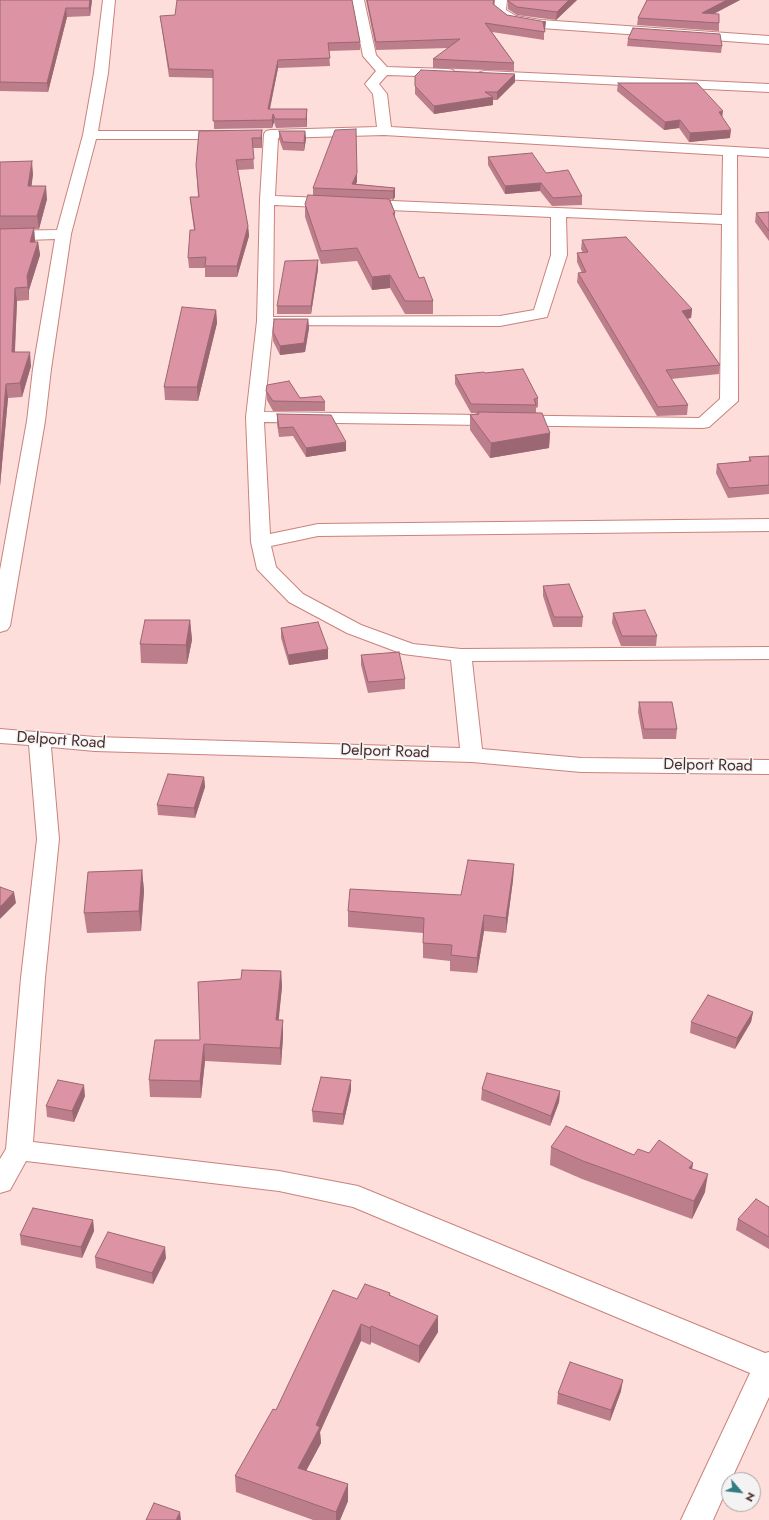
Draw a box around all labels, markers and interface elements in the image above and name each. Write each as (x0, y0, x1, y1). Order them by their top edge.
street label: Delport Road (16, 728, 106, 754)
street label: Delport Road (340, 741, 430, 763)
street label: Delport Road (663, 756, 753, 776)
north arrow (721, 1472, 761, 1512)
text: N (742, 1490, 760, 1505)

